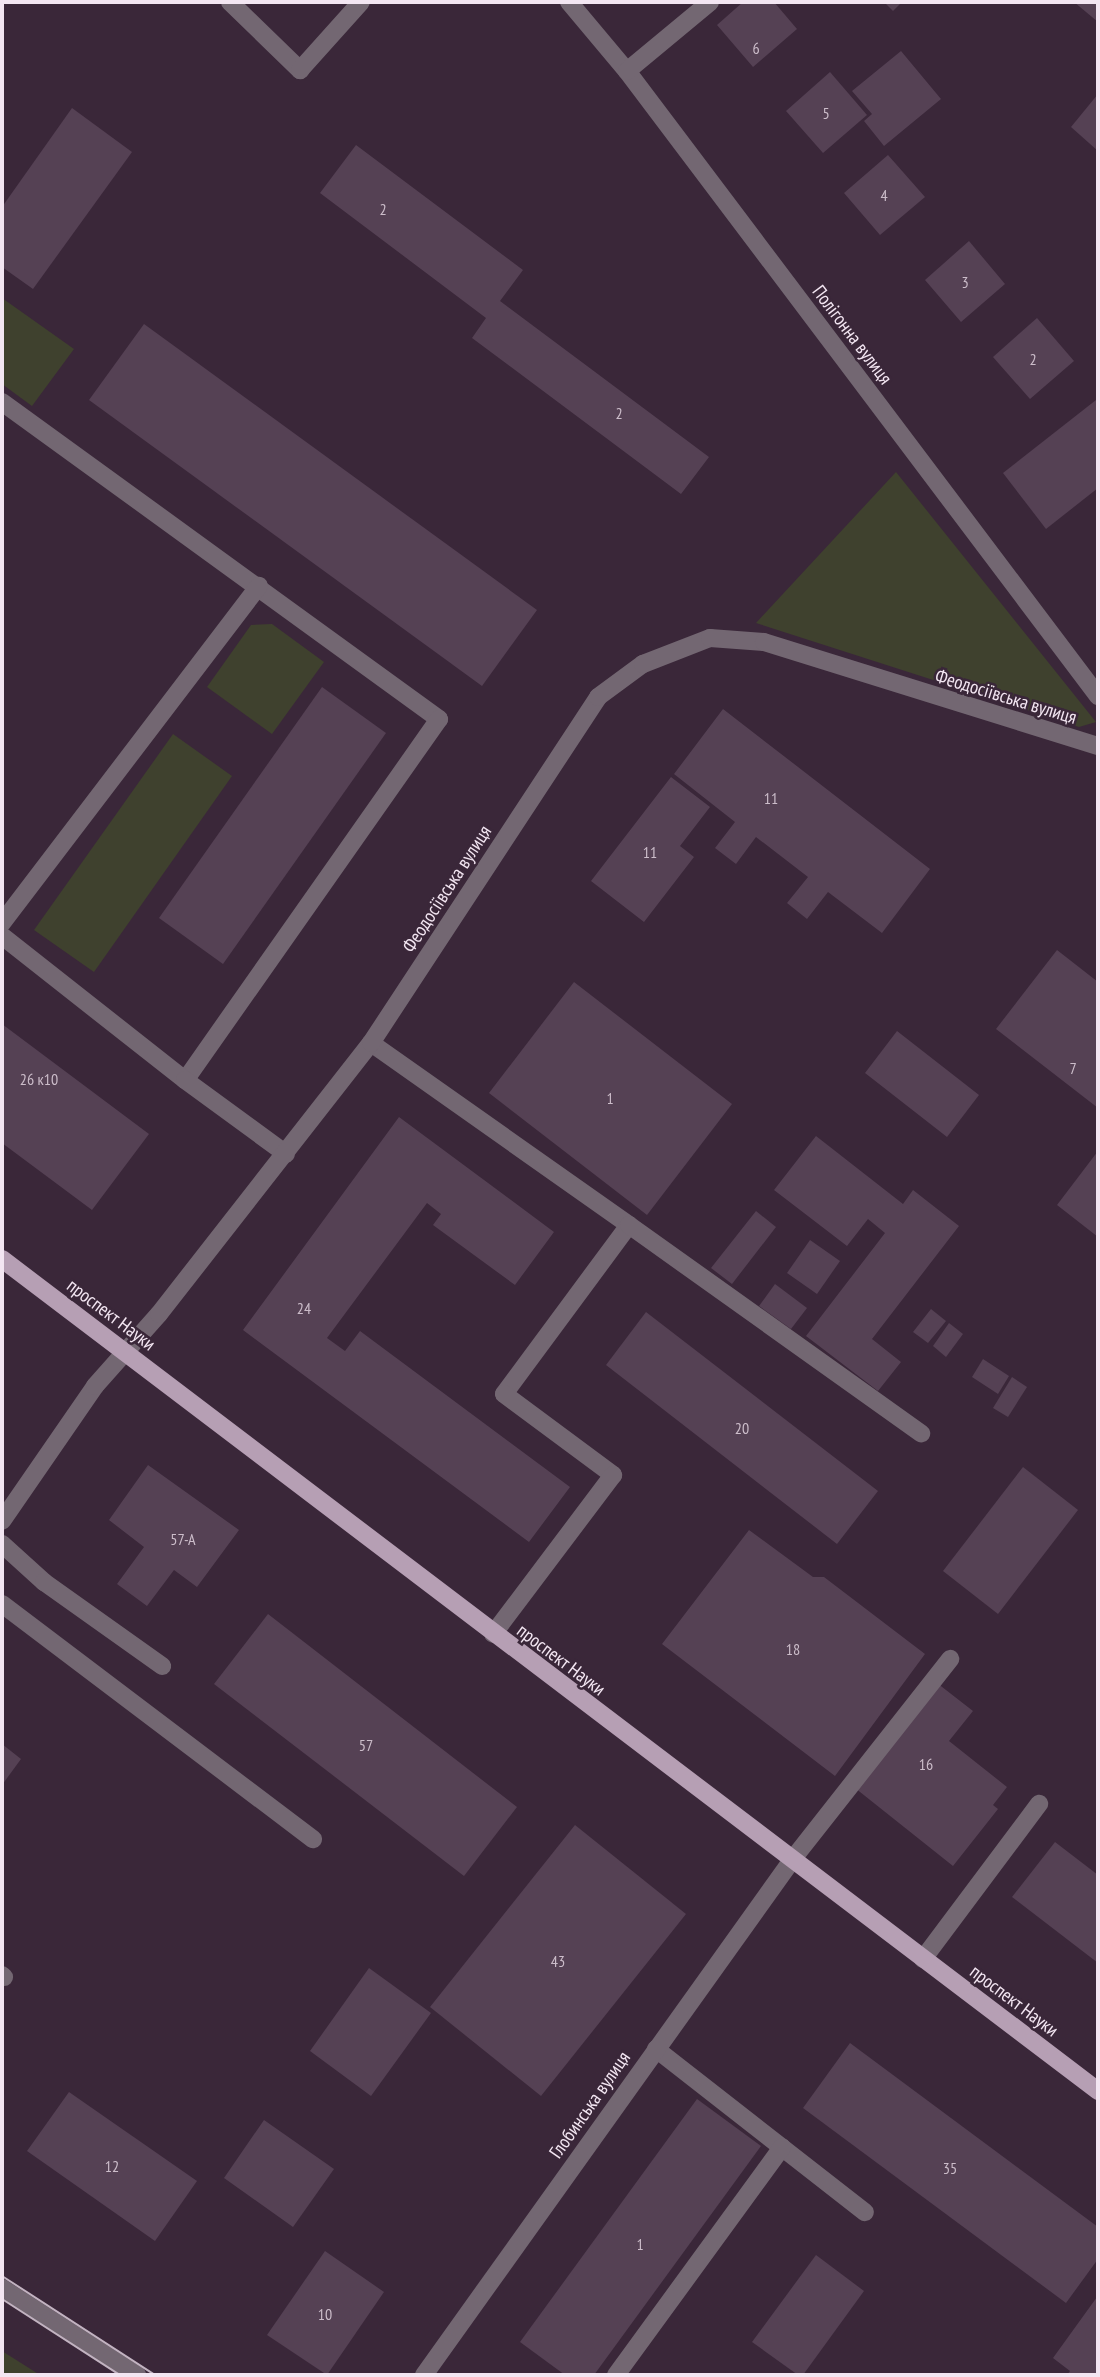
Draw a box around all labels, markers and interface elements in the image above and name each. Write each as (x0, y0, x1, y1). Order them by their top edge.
house number: 6 (752, 38, 760, 58)
house number: 5 (822, 103, 830, 123)
house number: 4 (880, 185, 888, 205)
house number: 2 (379, 199, 387, 219)
house number: 3 (961, 272, 969, 292)
street label: Полігонна вулиця (807, 281, 897, 389)
house number: 2 (1029, 349, 1037, 369)
house number: 2 (615, 403, 623, 423)
street label: Феодосіївська вулиця (933, 665, 1079, 729)
house number: 11 (764, 788, 778, 808)
street label: Феодосіївська вулиця (397, 821, 497, 957)
house number: 11 (643, 842, 657, 862)
house number: 7 (1069, 1058, 1077, 1078)
house number: 26 к10 (20, 1069, 58, 1089)
house number: 1 (606, 1088, 614, 1108)
street label: проспект Науки (62, 1274, 160, 1356)
house number: 24 (297, 1298, 311, 1318)
house number: 20 (735, 1418, 749, 1438)
house number: 57-А (170, 1529, 196, 1549)
street label: проспект Науки (512, 1619, 610, 1701)
house number: 18 (786, 1639, 800, 1659)
house number: 57 (359, 1735, 373, 1755)
house number: 16 (919, 1754, 933, 1774)
house number: 43 (551, 1951, 565, 1971)
street label: проспект Науки (965, 1960, 1063, 2042)
street label: Глобинська вулиця (545, 2047, 635, 2163)
house number: 12 (105, 2156, 119, 2176)
house number: 35 (943, 2158, 957, 2178)
house number: 1 (636, 2234, 644, 2254)
house number: 10 (318, 2304, 332, 2324)

